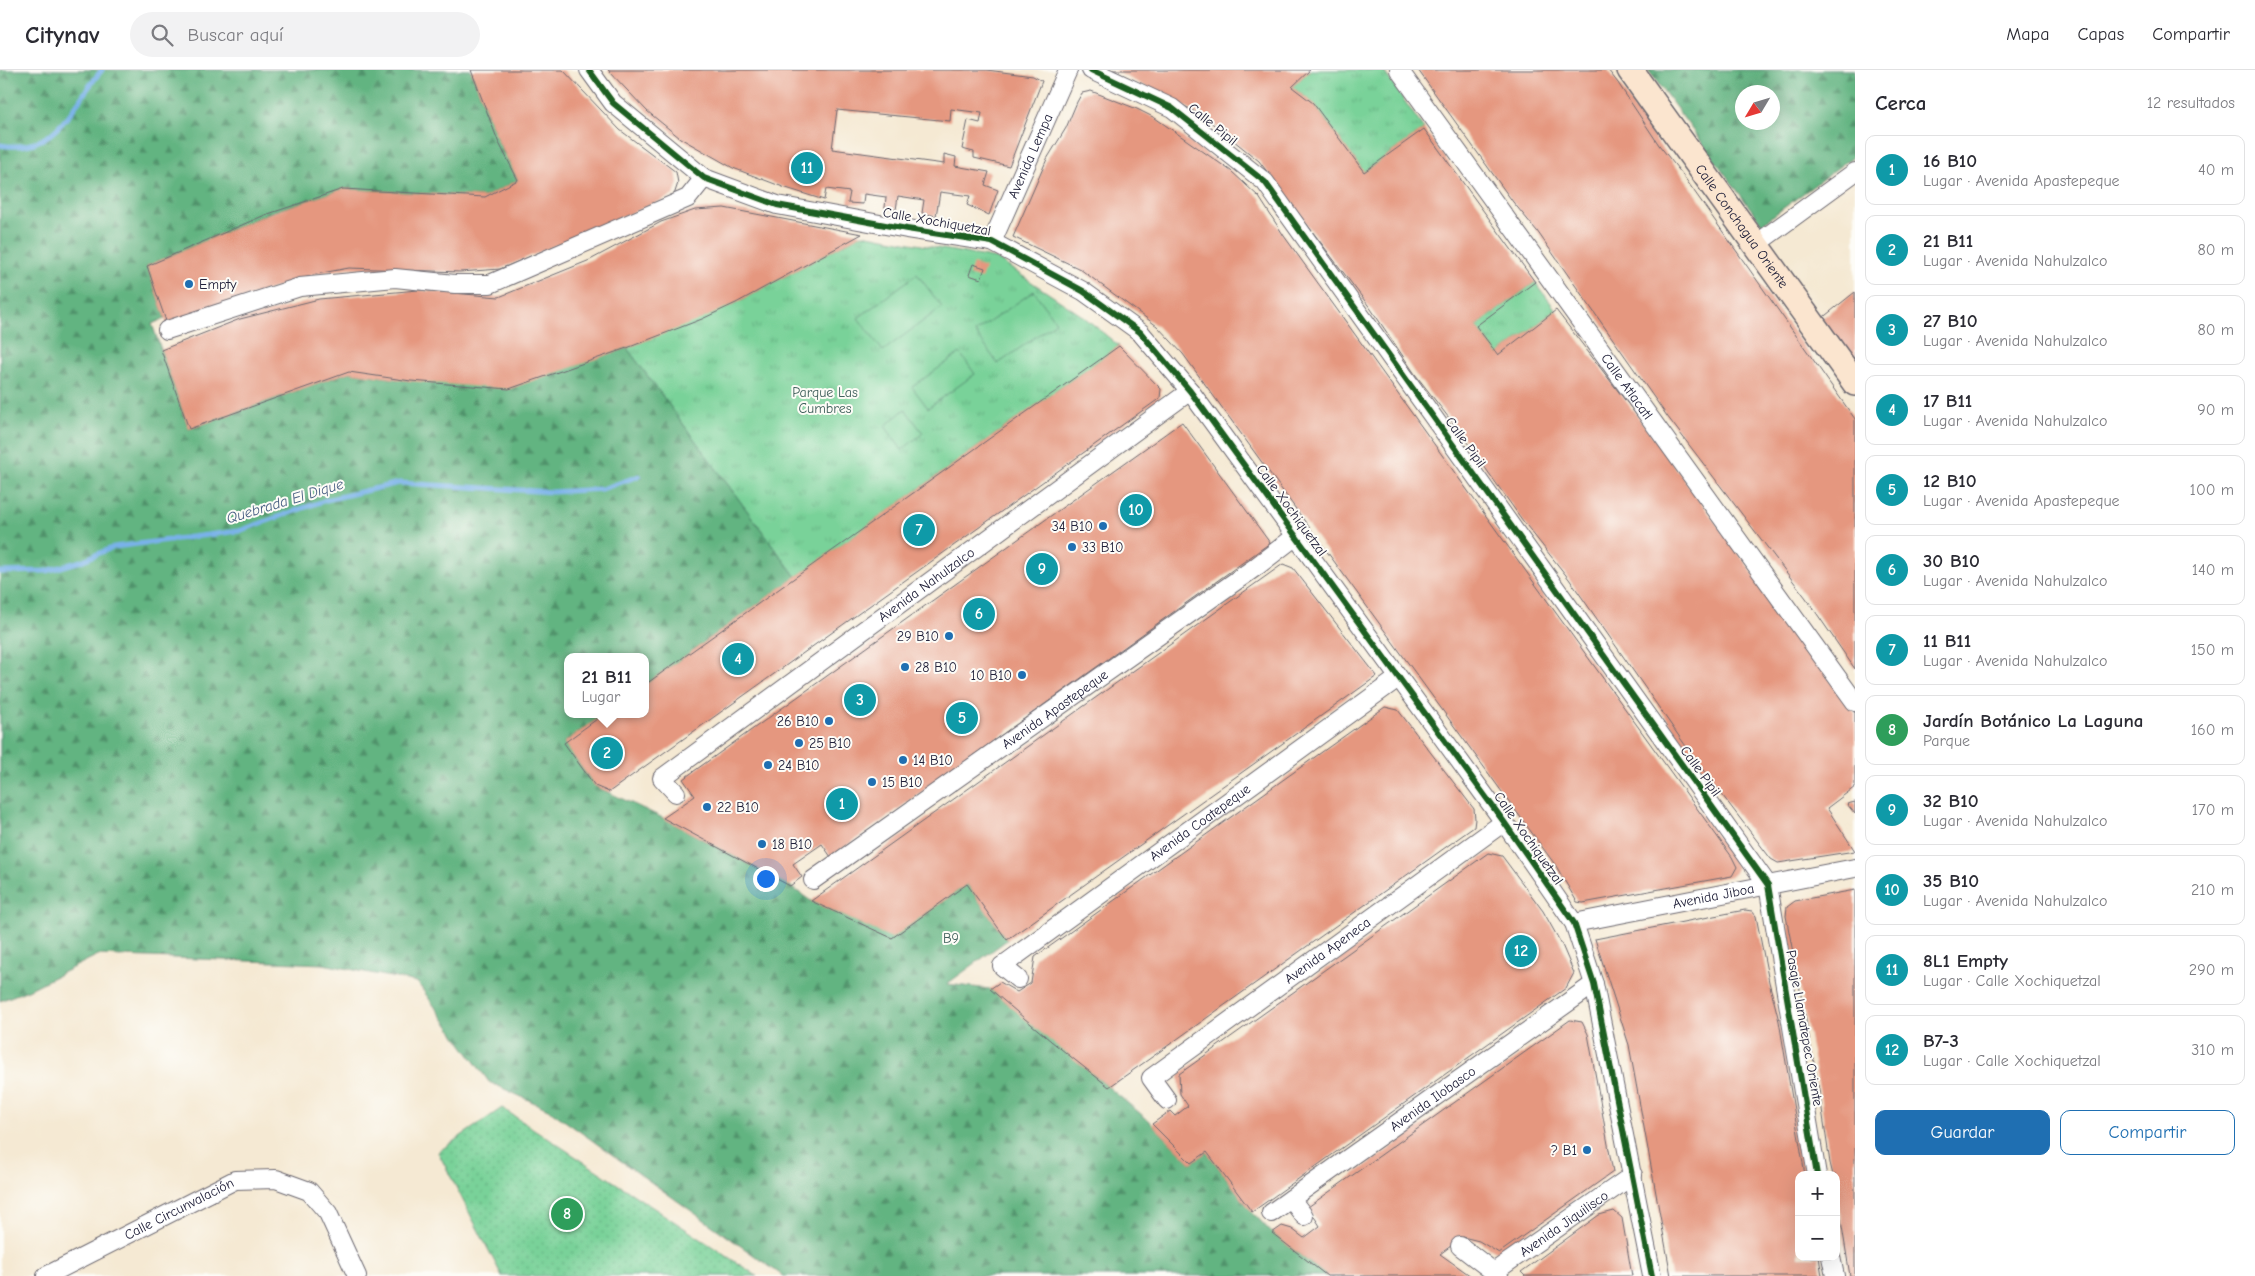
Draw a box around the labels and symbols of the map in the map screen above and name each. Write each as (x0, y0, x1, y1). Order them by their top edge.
north arrow (1735, 85, 1780, 130)
street label: Calle Pipil (1185, 99, 1241, 149)
street label: Avenida Lempa (1004, 111, 1057, 201)
pin: 11 (791, 149, 823, 187)
street label: Calle Conchagua Oriente (1691, 161, 1792, 291)
street label: Calle Xochiquetzal (882, 204, 992, 239)
place label: Empty (199, 276, 237, 293)
marker: Empty (183, 278, 195, 290)
street label: Calle Atlacatl (1597, 350, 1656, 423)
park label: Parque Las Cumbres (792, 384, 858, 417)
street label: Calle Pipil (1442, 414, 1490, 471)
street label: Calle Xochiquetzal (1253, 461, 1331, 560)
water label: Quebrada El Dique (224, 475, 346, 527)
pin: 10 (1120, 491, 1152, 529)
pin: 7 (903, 511, 935, 549)
place label: 34 B10 (1052, 518, 1093, 535)
marker: 34 B10 (1097, 520, 1109, 532)
place label: 33 B10 (1082, 539, 1124, 556)
marker: 33 B10 (1066, 541, 1078, 553)
street label: Avenida Nahulzalco (875, 544, 978, 626)
pin: 9 (1026, 550, 1058, 588)
pin: 6 (963, 595, 995, 633)
place label: 29 B10 (897, 628, 939, 645)
marker: 29 B10 (943, 630, 955, 642)
pin: 4 (722, 640, 754, 678)
place label: 28 B10 (915, 659, 957, 676)
marker: 28 B10 (899, 661, 911, 673)
street label: Avenida Apastepeque (999, 666, 1111, 753)
place label: 10 B10 (971, 667, 1012, 684)
marker: 10 B10 (1016, 669, 1028, 681)
pin: 3 (844, 681, 876, 719)
pin: 5 (946, 699, 978, 737)
place label: 26 B10 (777, 713, 819, 730)
marker: 26 B10 (823, 715, 835, 727)
pin: 2 (591, 734, 623, 772)
place label: 25 B10 (809, 735, 851, 752)
marker: 25 B10 (793, 737, 805, 749)
street label: Calle Pipil (1677, 743, 1725, 800)
place label: 14 B10 (913, 752, 953, 769)
marker: 14 B10 (897, 754, 909, 766)
place label: 24 B10 (778, 757, 819, 774)
marker: 24 B10 (762, 759, 774, 771)
place label: 15 B10 (882, 774, 923, 791)
marker: 15 B10 (866, 776, 878, 788)
street label: Avenida Coatepeque (1146, 780, 1254, 865)
pin: 1 (826, 785, 858, 823)
street label: Calle Xochiquetzal (1490, 789, 1567, 888)
place label: 22 B10 (717, 799, 759, 816)
marker: 22 B10 (701, 801, 713, 813)
place label: 18 B10 (772, 836, 812, 853)
marker: 18 B10 (756, 838, 768, 850)
your location (753, 866, 779, 892)
street label: Avenida Jiboa (1671, 880, 1756, 913)
street label: Avenida Apeneca (1281, 914, 1374, 987)
park label: B9 (943, 930, 959, 947)
pin: 12 (1505, 932, 1537, 970)
street label: Pasaje Llamatepec Oriente (1782, 949, 1827, 1107)
street label: Avenida Ilobasco (1386, 1063, 1479, 1135)
place label: ? B1 (1551, 1142, 1577, 1159)
marker: ? B1 (1581, 1144, 1593, 1156)
street label: Calle Circunvalación (121, 1174, 237, 1244)
street label: Avenida Jiquilisco (1516, 1187, 1612, 1261)
pin: 8 (551, 1195, 583, 1233)

